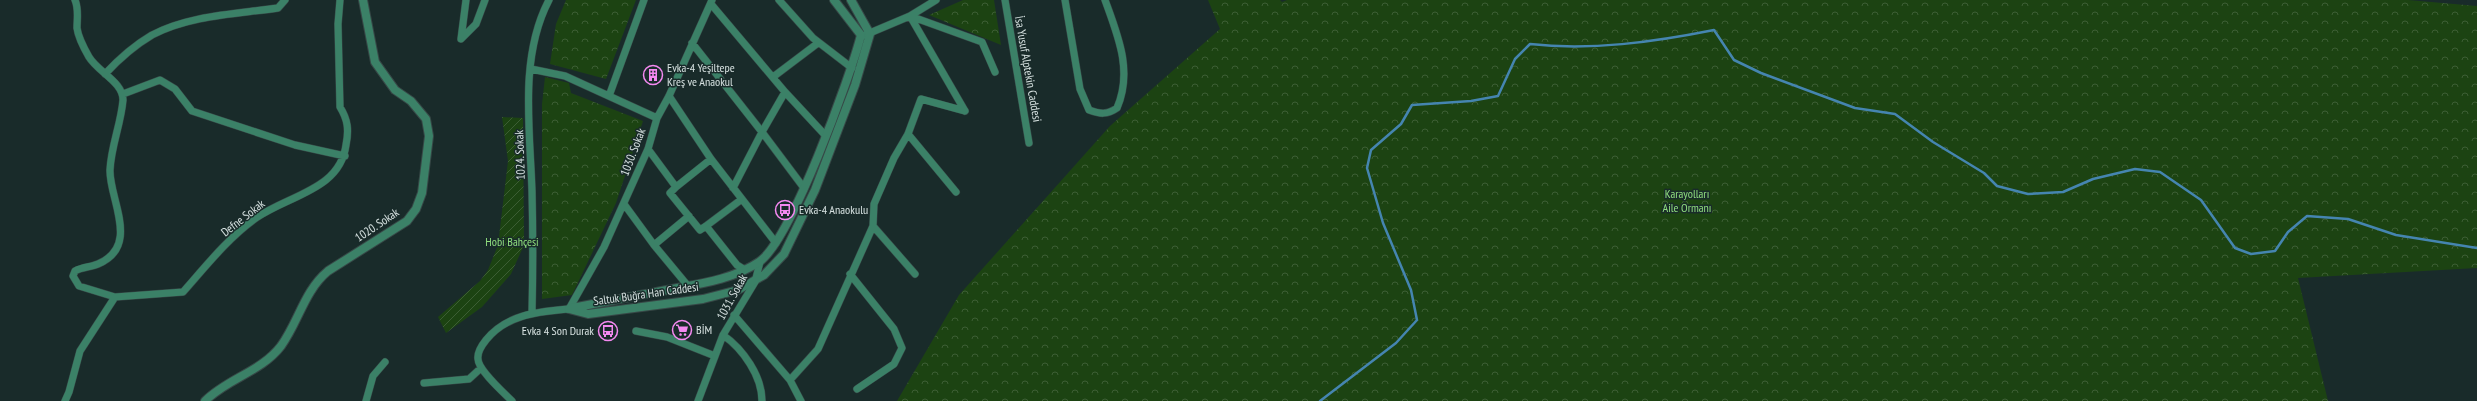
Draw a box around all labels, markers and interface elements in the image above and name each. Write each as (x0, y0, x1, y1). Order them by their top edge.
street label: İsa Yusuf Alptekin Caddesi (1012, 15, 1045, 123)
place label: Evka-4 Yeşiltepe Kreş ve Anaokul (667, 60, 735, 89)
building icon: Evka-4 Yeşiltepe Kreş ve Anaokul (642, 64, 664, 86)
street label: 1030. Sokak (617, 126, 649, 178)
street label: 1024. Sokak (511, 129, 528, 180)
park label: Karayolları Aile Ormanı (1663, 186, 1711, 215)
street label: Defne Sokak (218, 196, 268, 239)
bus stop icon: Evka-4 Anaokulu (774, 199, 796, 221)
place label: Evka-4 Anaokulu (799, 202, 868, 217)
street label: 1020. Sokak (352, 204, 402, 245)
park label: Hobi Bahçesi (485, 234, 539, 249)
street label: 1031. Sokak (713, 271, 750, 322)
street label: Saltuk Buğra Han Caddesi (592, 279, 699, 308)
supermarket icon: BİM (671, 319, 693, 341)
bus stop icon: Evka 4 Son Durak (597, 320, 619, 342)
place label: BİM (696, 322, 712, 337)
place label: Evka 4 Son Durak (522, 323, 594, 338)

